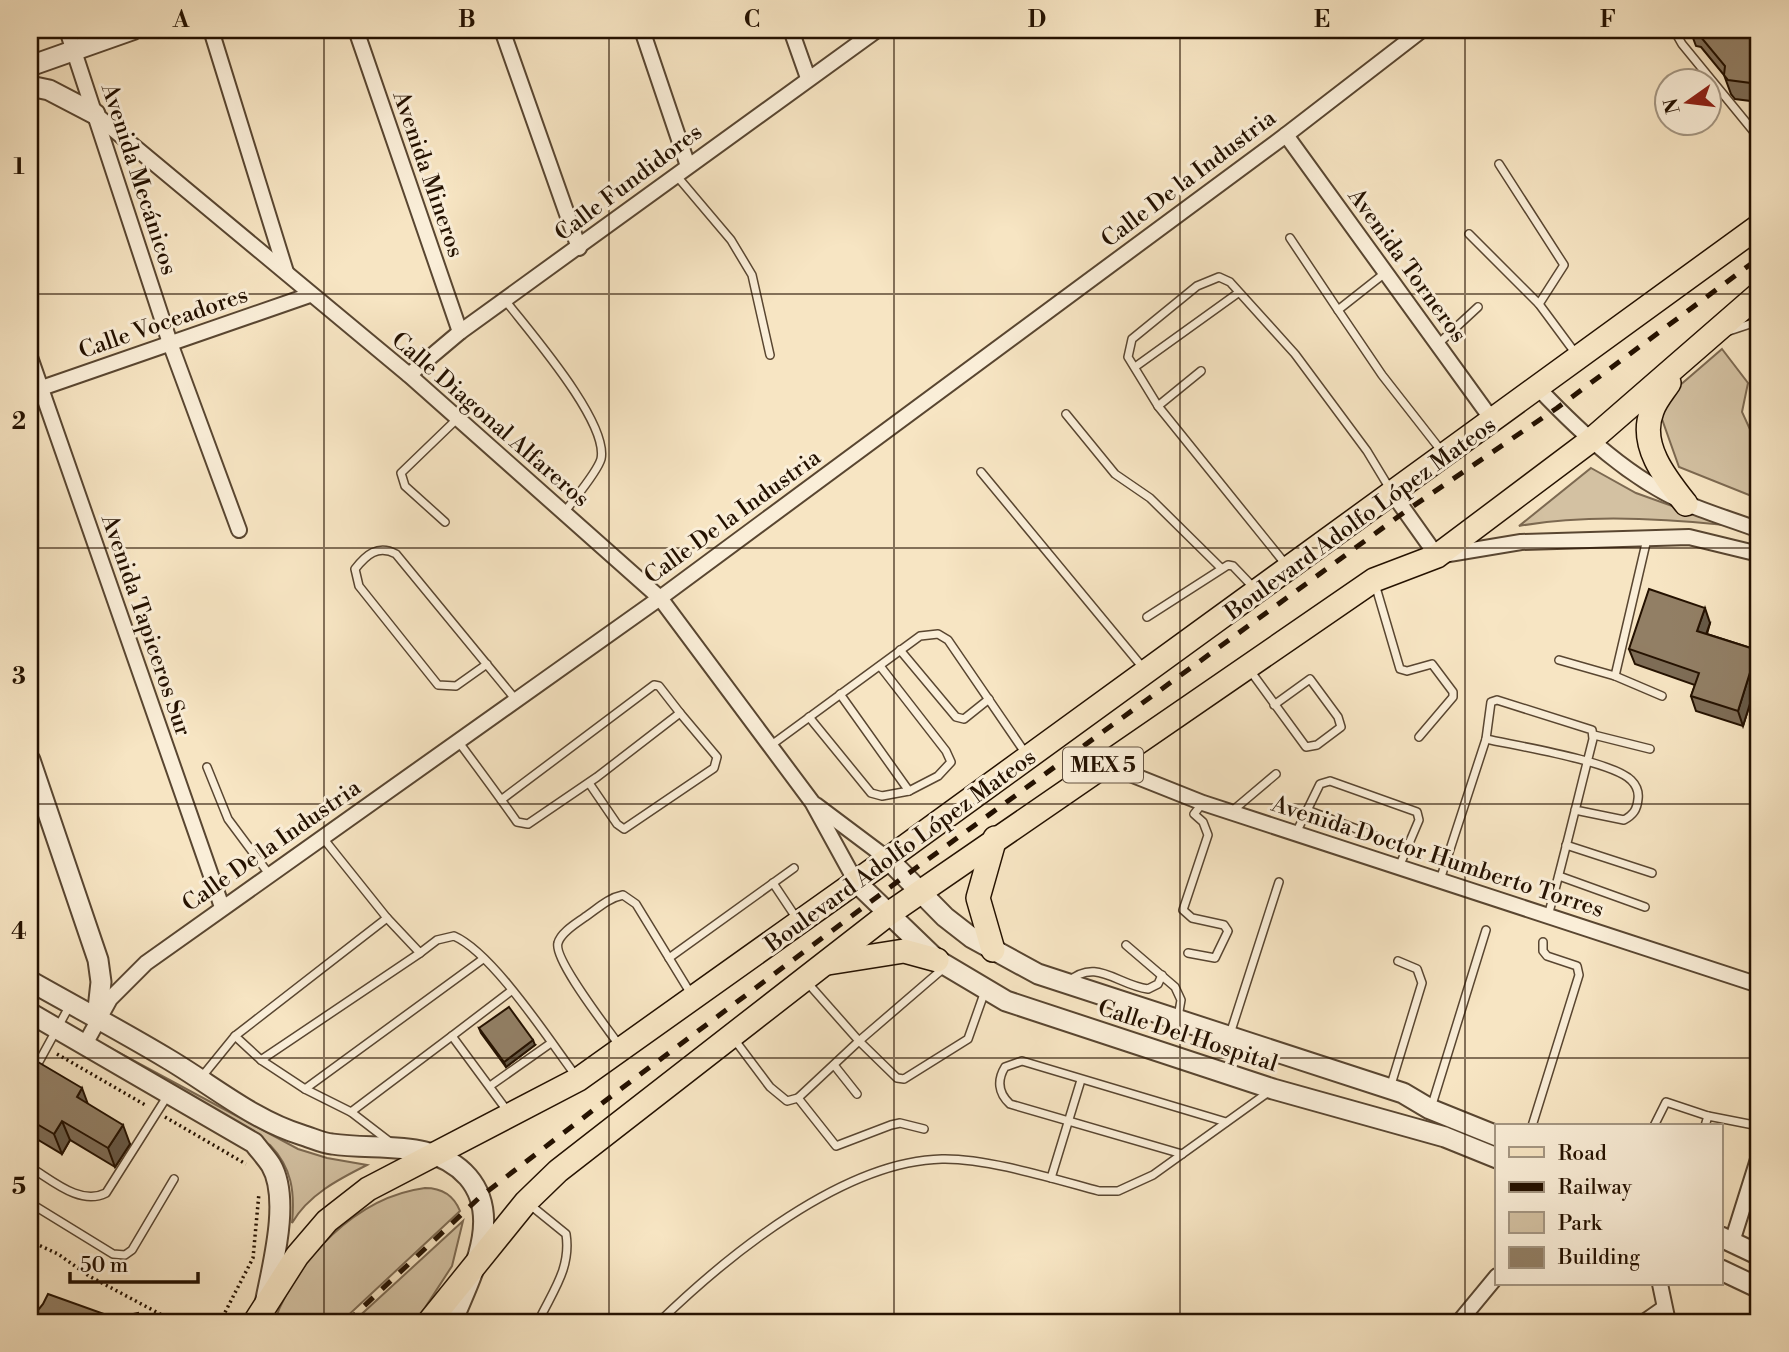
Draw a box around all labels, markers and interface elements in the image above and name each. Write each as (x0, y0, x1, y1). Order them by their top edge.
text: A (172, 6, 190, 34)
text: B (458, 6, 476, 34)
text: C (744, 6, 760, 34)
text: D (1028, 6, 1046, 34)
text: E (1314, 6, 1330, 34)
text: F (1600, 6, 1616, 34)
north arrow (1652, 66, 1722, 136)
street label: Avenida Mecánicos (95, 79, 183, 278)
street label: Avenida Mineros (386, 87, 470, 261)
text: N (1659, 96, 1686, 116)
street label: Calle De la Industria (1096, 104, 1282, 254)
street label: Calle Fundidores (549, 118, 708, 247)
text: 1 (13, 153, 25, 181)
street label: Avenida Torneros (1341, 182, 1472, 348)
street label: Calle Voceadores (75, 281, 252, 365)
street label: Calle Diagonal Alfareros (386, 326, 595, 513)
text: 2 (12, 408, 26, 436)
street label: Boulevard Adolfo López Mateos (1219, 411, 1502, 627)
street label: Calle De la Industria (639, 443, 827, 590)
street label: Avenida Tapiceros Sur (95, 510, 197, 740)
text: 3 (12, 663, 26, 691)
street label: Boulevard Adolfo López Mateos (759, 743, 1042, 959)
road number: MEX 5 (1063, 748, 1143, 782)
street label: Calle De la Industria (177, 774, 366, 918)
street label: Avenida Doctor Humberto Torres (1267, 790, 1607, 924)
text: 4 (11, 918, 27, 946)
street label: Calle Del Hospital (1094, 994, 1281, 1078)
legend (1495, 1124, 1722, 1286)
text: Road (1558, 1141, 1607, 1167)
text: 5 (12, 1173, 26, 1201)
text: Railway (1558, 1175, 1633, 1201)
text: Park (1558, 1211, 1603, 1237)
scale bar (70, 1240, 198, 1284)
text: Building (1557, 1245, 1640, 1271)
text: 50 m (80, 1253, 128, 1279)

